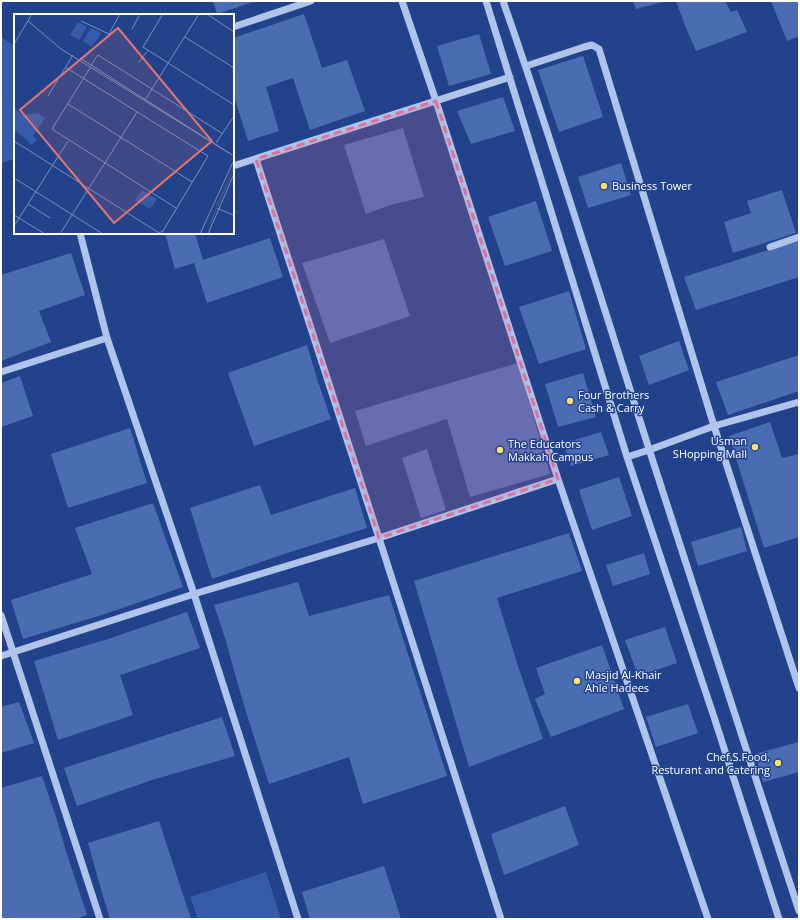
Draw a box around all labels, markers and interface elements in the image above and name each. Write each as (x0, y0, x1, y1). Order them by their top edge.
inset map (14, 14, 234, 234)
place label: Business Tower (612, 178, 693, 193)
marker: Business Tower (599, 181, 609, 191)
place label: Four Brothers Cash & Carry (578, 387, 649, 415)
marker: Four Brothers Cash & Carry (565, 396, 575, 406)
place label: Usman SHopping Mall (673, 433, 747, 461)
place label: The Educators Makkah Campus (508, 436, 593, 464)
marker: Usman SHopping Mall (750, 442, 760, 452)
marker: The Educators Makkah Campus (495, 445, 505, 455)
place label: Masjid Al-Khair Ahle Hadees (585, 667, 662, 695)
marker: Masjid Al-Khair Ahle Hadees (572, 676, 582, 686)
place label: Chef.S.Food, Resturant and Catering (651, 749, 770, 777)
marker: Chef.S.Food, Resturant and Catering (773, 758, 783, 768)

